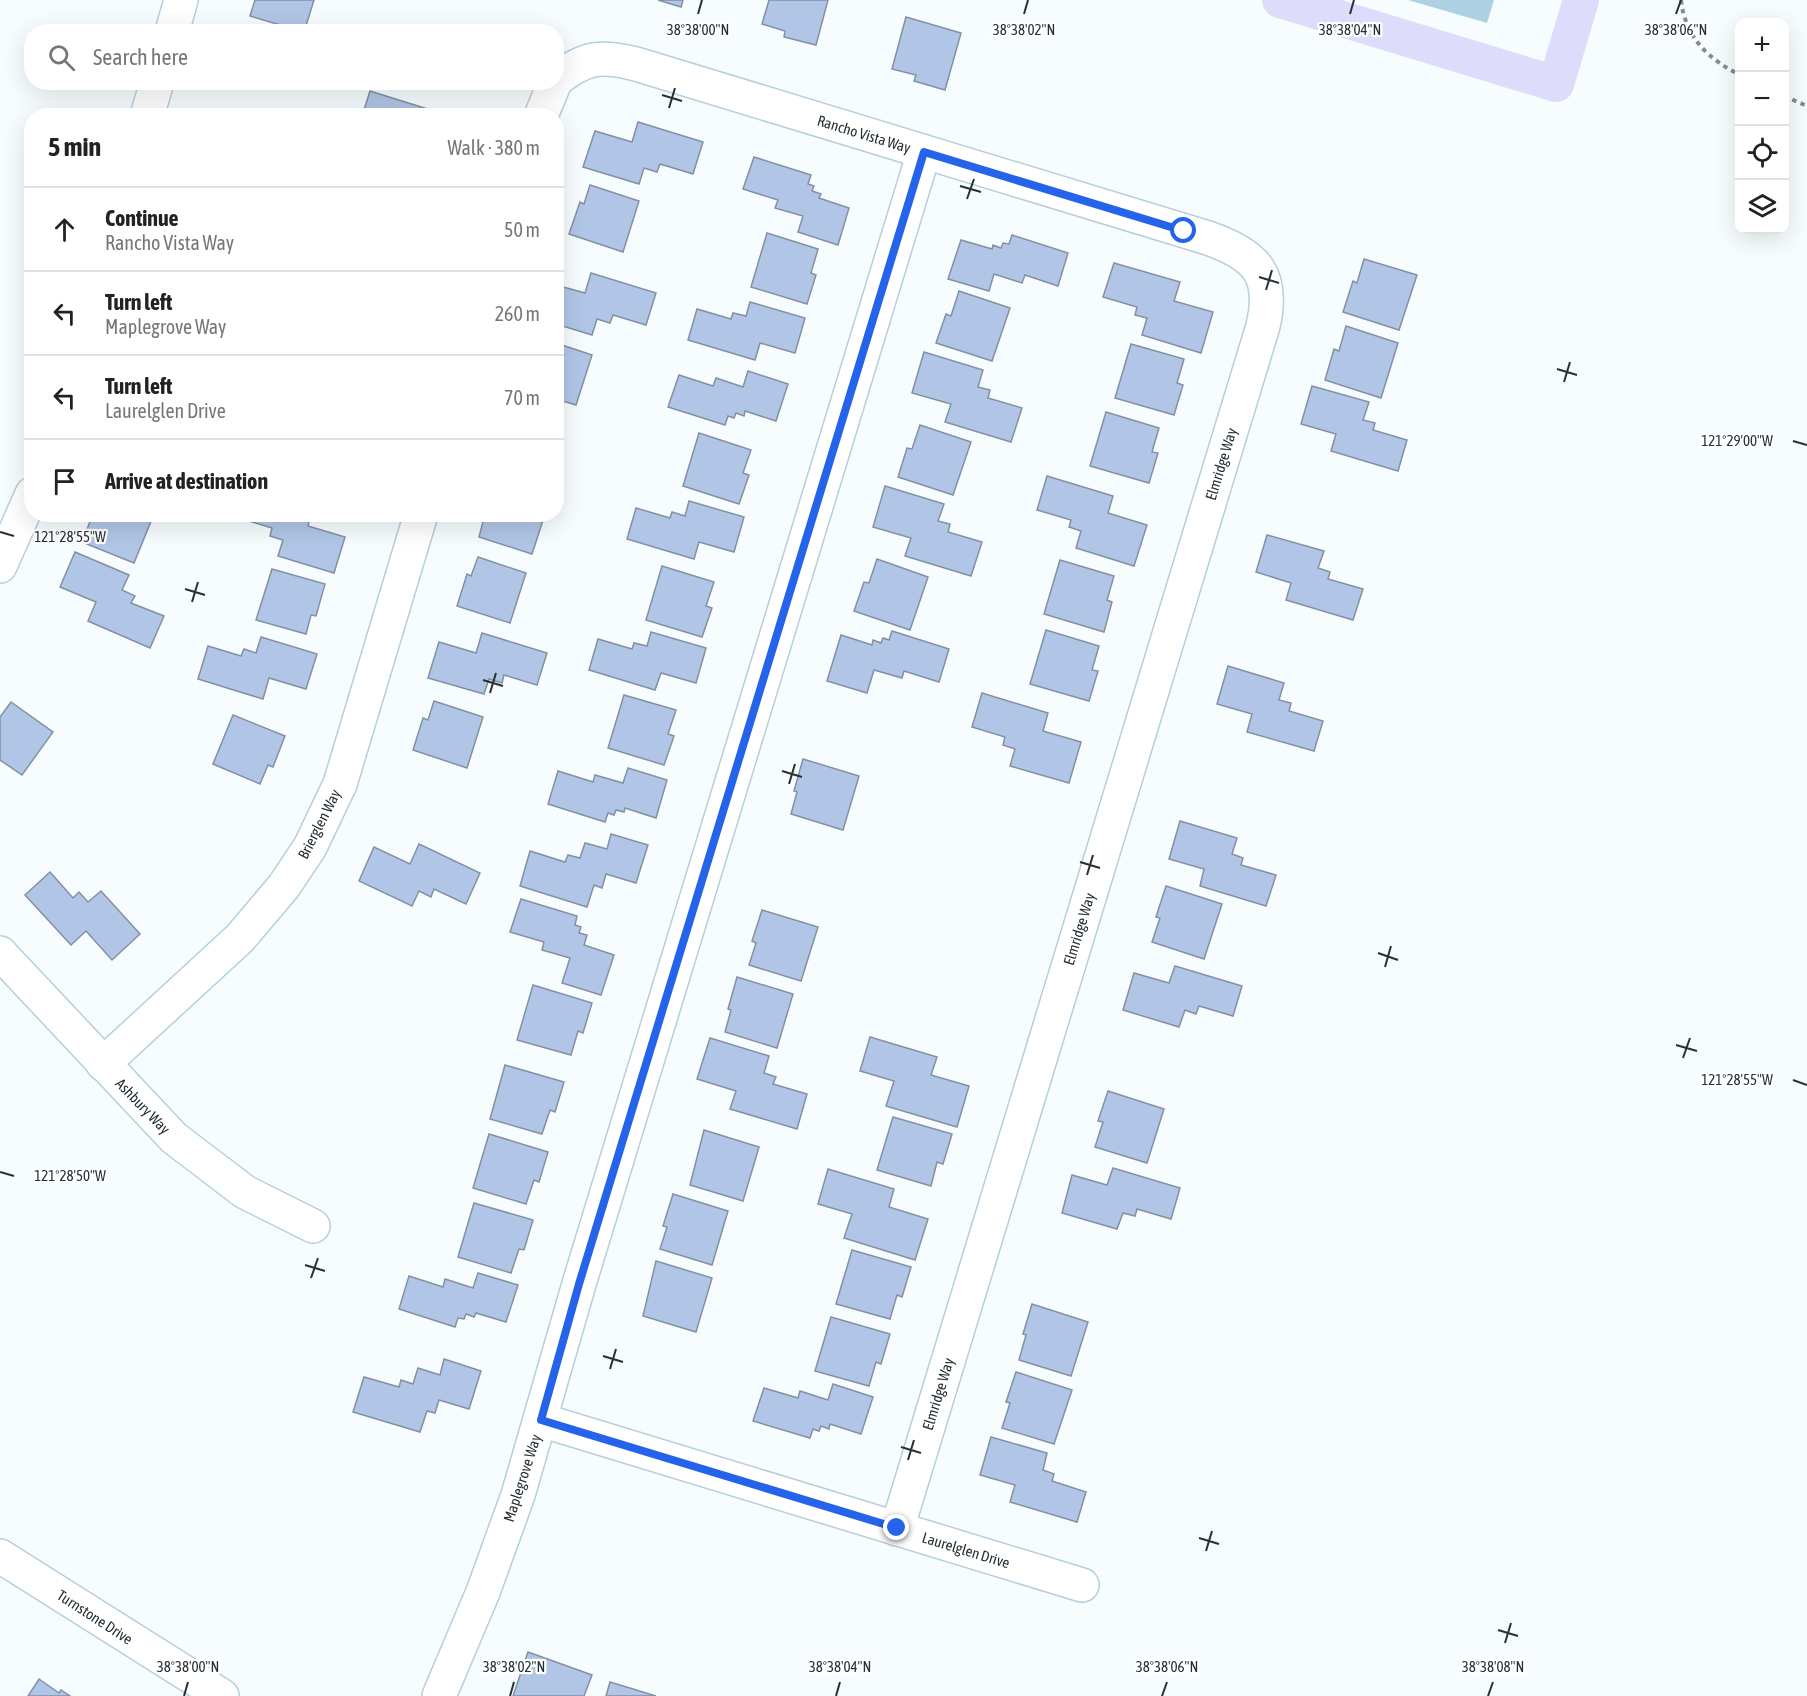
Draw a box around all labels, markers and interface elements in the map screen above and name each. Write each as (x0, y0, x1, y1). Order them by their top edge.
map controls (1735, 18, 1789, 234)
button: + (1735, 18, 1789, 72)
text: 38°38'00"N (667, 21, 729, 38)
text: 38°38'02"N (993, 21, 1055, 38)
text: 38°38'04"N (1319, 21, 1381, 38)
text: 38°38'06"N (1645, 21, 1707, 38)
search box (24, 24, 564, 90)
icon: search (45, 41, 78, 74)
text: Search here (93, 44, 188, 70)
button: − (1735, 72, 1789, 126)
street label: Rancho Vista Way (815, 112, 913, 156)
button: locate (1735, 126, 1789, 180)
text: 5 min (48, 132, 101, 162)
text: Walk · 380 m (448, 136, 540, 159)
button: layers (1735, 180, 1789, 234)
text: Continue (105, 205, 179, 231)
icon: ahead (48, 213, 81, 246)
route start (1170, 217, 1196, 243)
text: 50 m (504, 218, 540, 241)
text: Rancho Vista Way (105, 231, 234, 254)
text: Turn left (105, 289, 172, 315)
icon: left (48, 297, 81, 330)
text: 260 m (495, 302, 540, 325)
text: Maplegrove Way (105, 315, 226, 338)
text: Turn left (105, 373, 172, 399)
icon: left (48, 381, 81, 414)
text: 70 m (504, 386, 540, 409)
text: Laurelglen Drive (105, 399, 226, 422)
street label: Elmridge Way (1202, 426, 1240, 502)
text: 121°29'00"W (1701, 432, 1773, 449)
icon: arrive (48, 465, 81, 498)
text: Arrive at destination (105, 468, 268, 494)
text: 121°28'55"W (34, 528, 106, 545)
street label: Brierglen Way (294, 786, 344, 862)
street label: Elmridge Way (1060, 891, 1098, 967)
text: 121°28'55"W (1701, 1071, 1773, 1088)
street label: Ashbury Way (112, 1075, 174, 1137)
text: 121°28'50"W (34, 1167, 106, 1184)
street label: Elmridge Way (919, 1356, 957, 1432)
street label: Maplegrove Way (500, 1432, 544, 1524)
route end (883, 1514, 909, 1540)
street label: Laurelglen Drive (920, 1529, 1012, 1571)
street label: Turnstone Drive (54, 1586, 136, 1648)
text: 38°38'00"N (157, 1658, 219, 1675)
text: 38°38'02"N (483, 1658, 545, 1675)
text: 38°38'04"N (809, 1658, 871, 1675)
text: 38°38'06"N (1136, 1658, 1198, 1675)
text: 38°38'08"N (1462, 1658, 1524, 1675)

